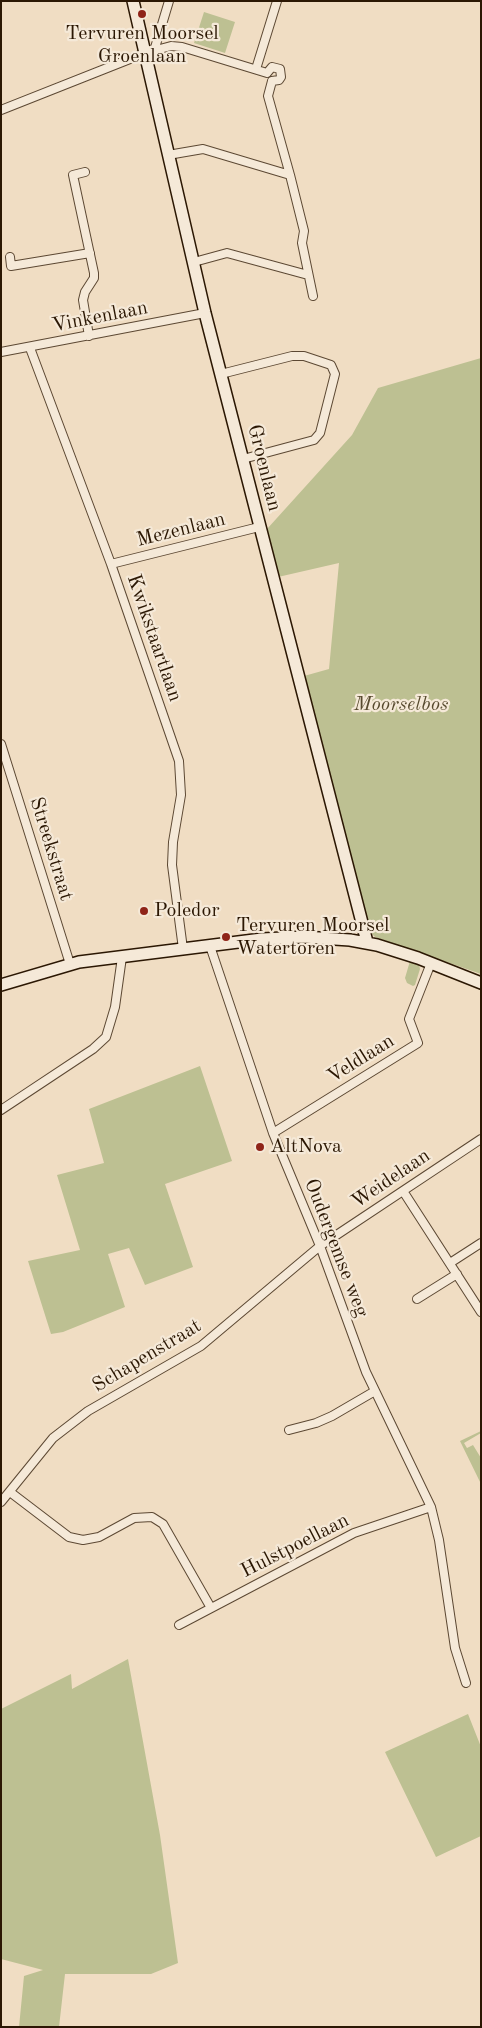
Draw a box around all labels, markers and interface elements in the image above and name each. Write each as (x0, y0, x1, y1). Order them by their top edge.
marker: Tervuren Moorsel Groenlaan (136, 8, 148, 20)
place label: Tervuren Moorsel Groenlaan (65, 22, 219, 69)
street label: Vinkenlaan (50, 296, 150, 338)
street label: Groenlaan (242, 422, 286, 514)
street label: Mezenlaan (134, 507, 228, 553)
street label: Kwikstaartlaan (121, 571, 187, 705)
park label: Moorselbos (354, 693, 448, 717)
street label: Streekstraat (24, 794, 78, 904)
place label: Poledor (154, 899, 220, 923)
marker: Poledor (138, 905, 150, 917)
place label: Tervuren Moorsel Watertoren (236, 914, 389, 961)
marker: Tervuren Moorsel Watertoren (220, 931, 232, 943)
street label: Veldlaan (323, 1029, 399, 1089)
place label: AltNova (270, 1135, 342, 1159)
marker: AltNova (254, 1141, 266, 1153)
street label: Weidelaan (347, 1144, 435, 1214)
street label: Oudergemse weg (299, 1175, 373, 1321)
street label: Schapenstraat (88, 1314, 206, 1398)
street label: Hulstpoellaan (237, 1508, 353, 1584)

